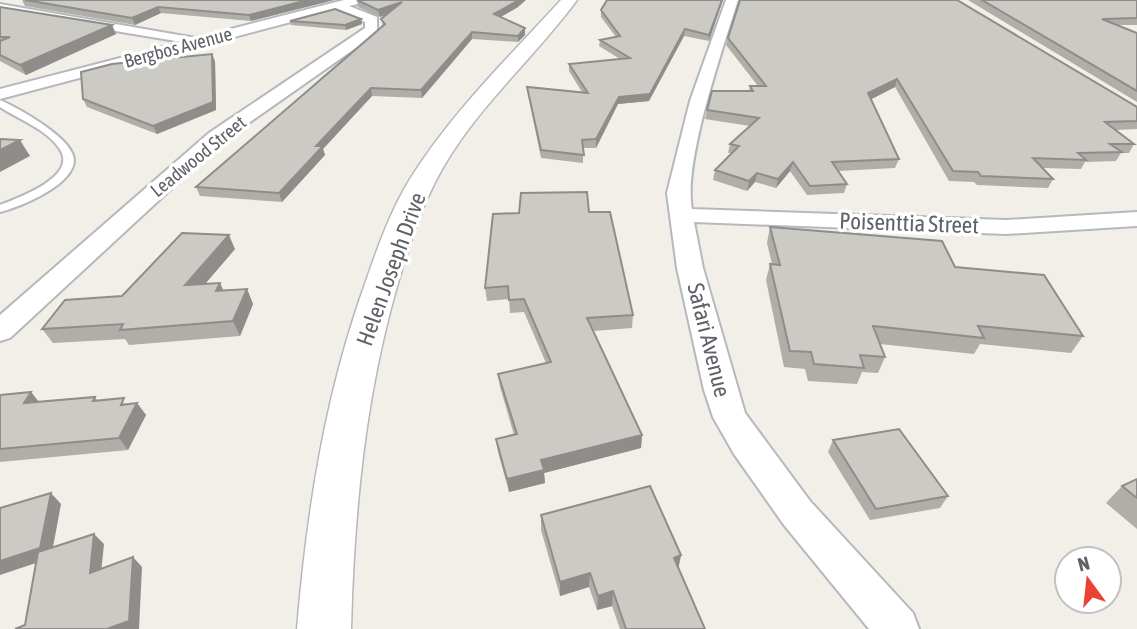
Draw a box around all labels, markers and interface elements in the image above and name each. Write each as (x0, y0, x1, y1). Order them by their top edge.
street label: Bergbos Avenue (122, 22, 234, 72)
street label: Leadwood Street (146, 111, 250, 201)
street label: Helen Joseph Drive (351, 189, 431, 349)
street label: Poisenttia Street (839, 208, 979, 238)
street label: Safari Avenue (682, 280, 736, 400)
north arrow (1053, 545, 1123, 615)
text: N (1075, 552, 1092, 576)

